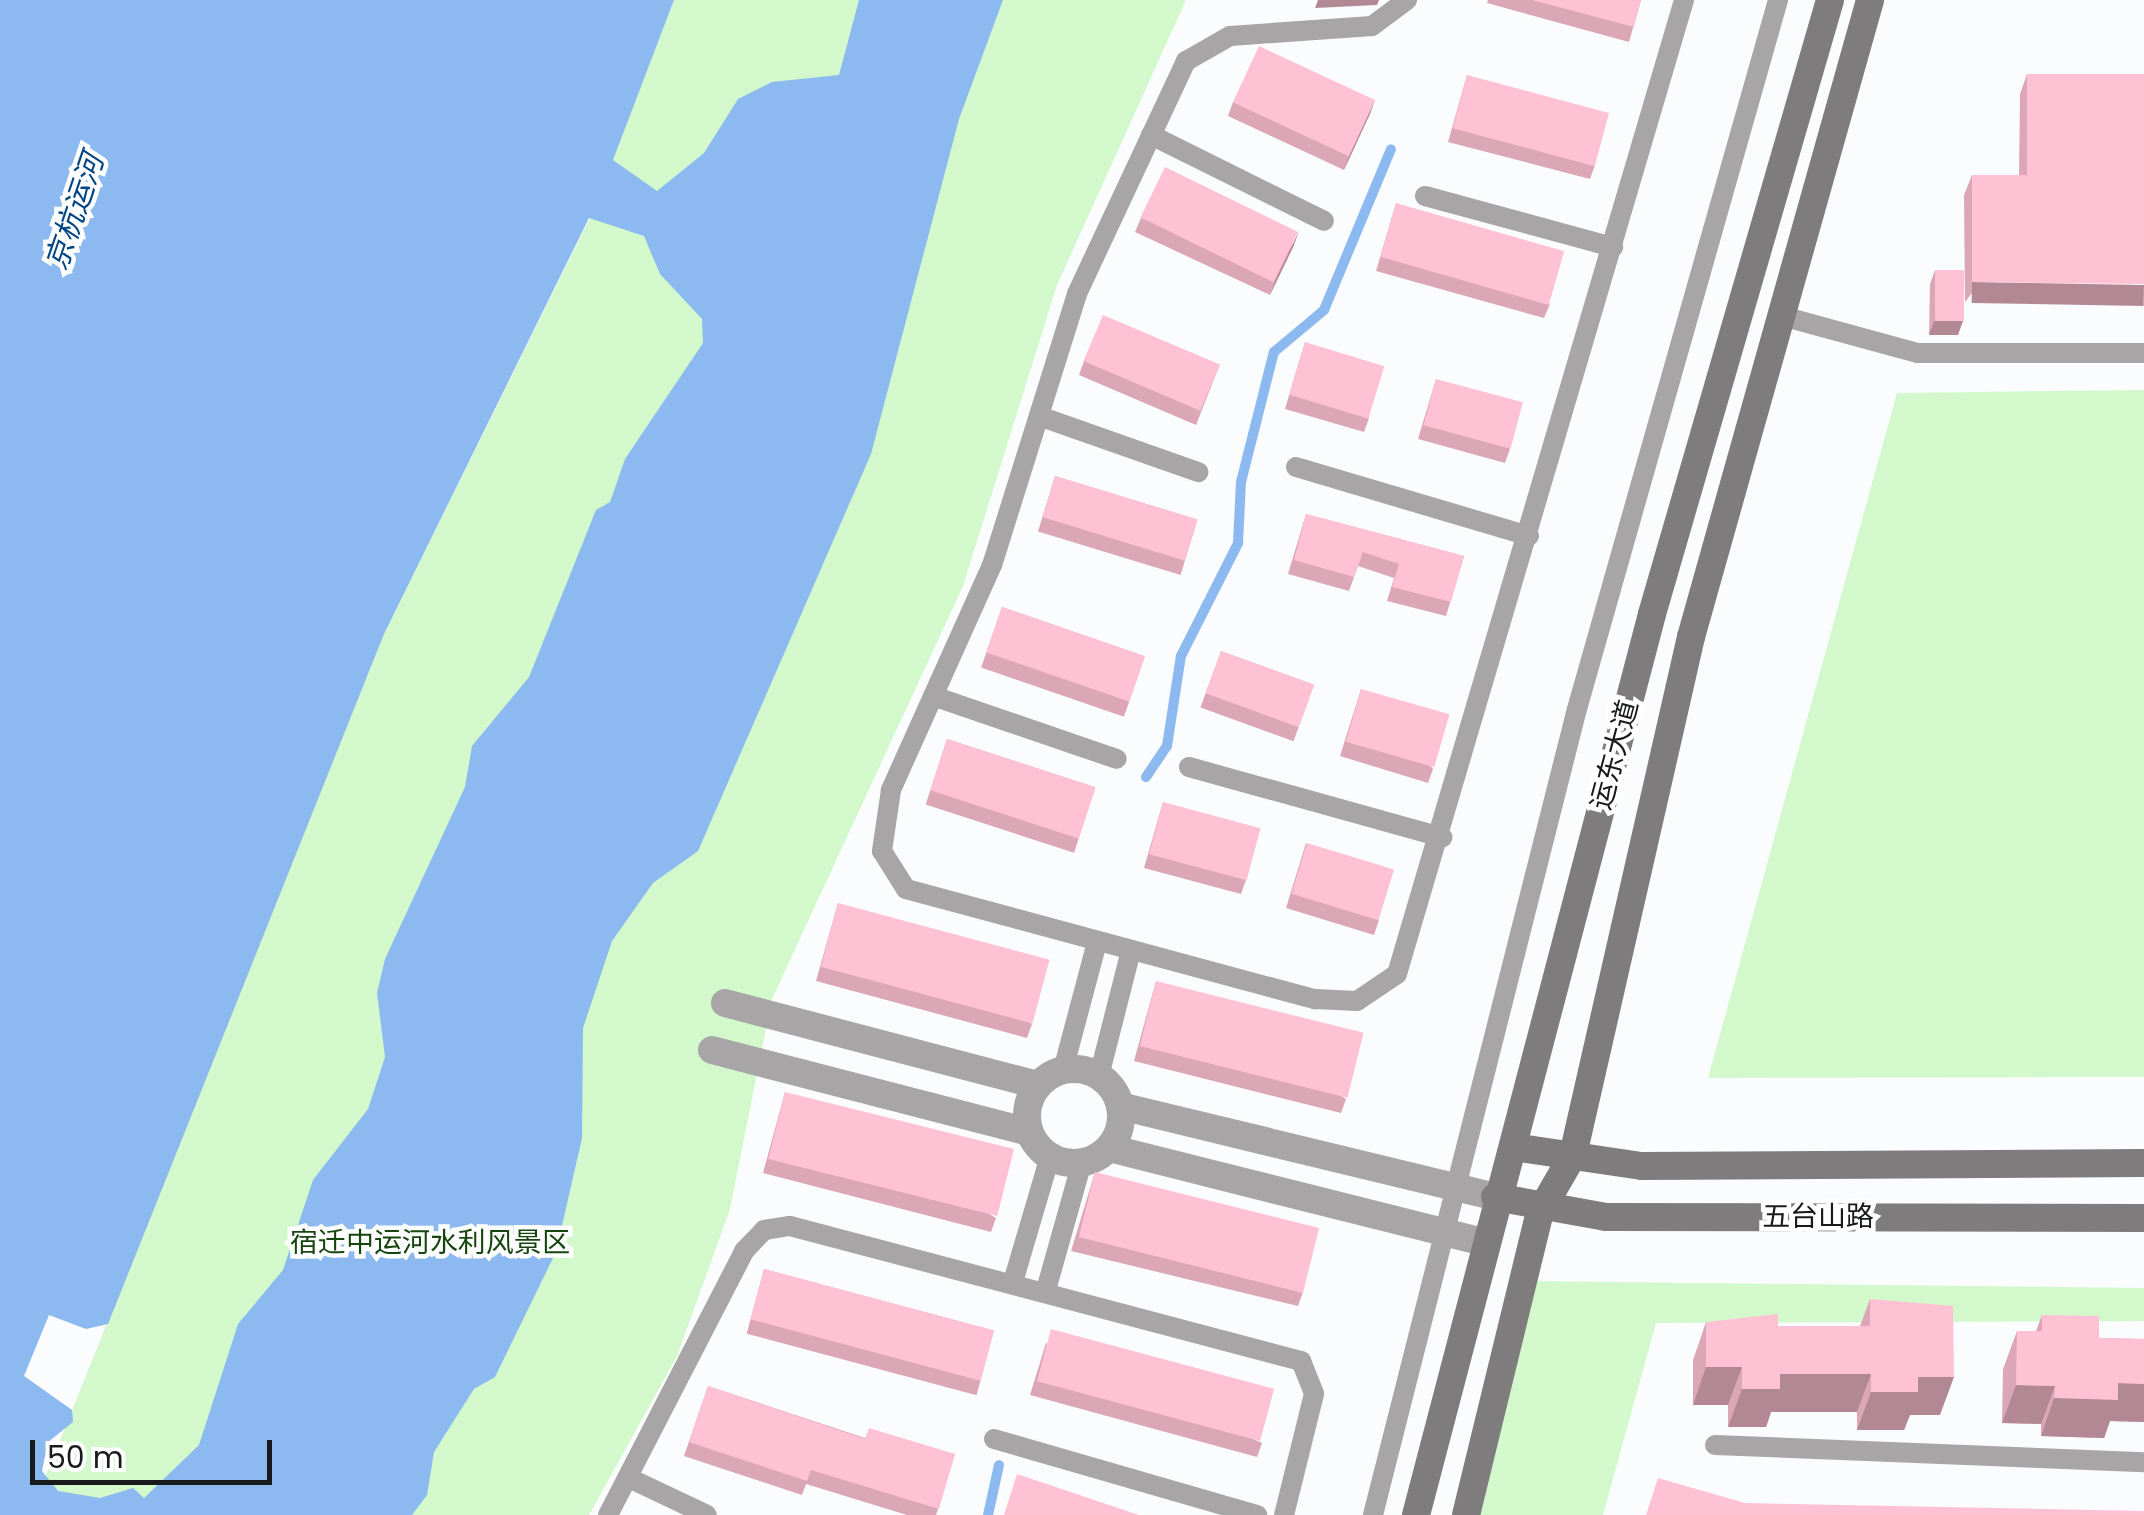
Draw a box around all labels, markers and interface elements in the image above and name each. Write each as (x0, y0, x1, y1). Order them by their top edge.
water label: 京杭运河 (38, 149, 112, 275)
street label: 运东大道 (1584, 697, 1646, 813)
street label: 五台山路 (1762, 1200, 1874, 1234)
park label: 宿迁中运河水利风景区 (290, 1226, 570, 1260)
scale bar (35, 1420, 278, 1482)
text: 50 m (47, 1436, 124, 1479)

